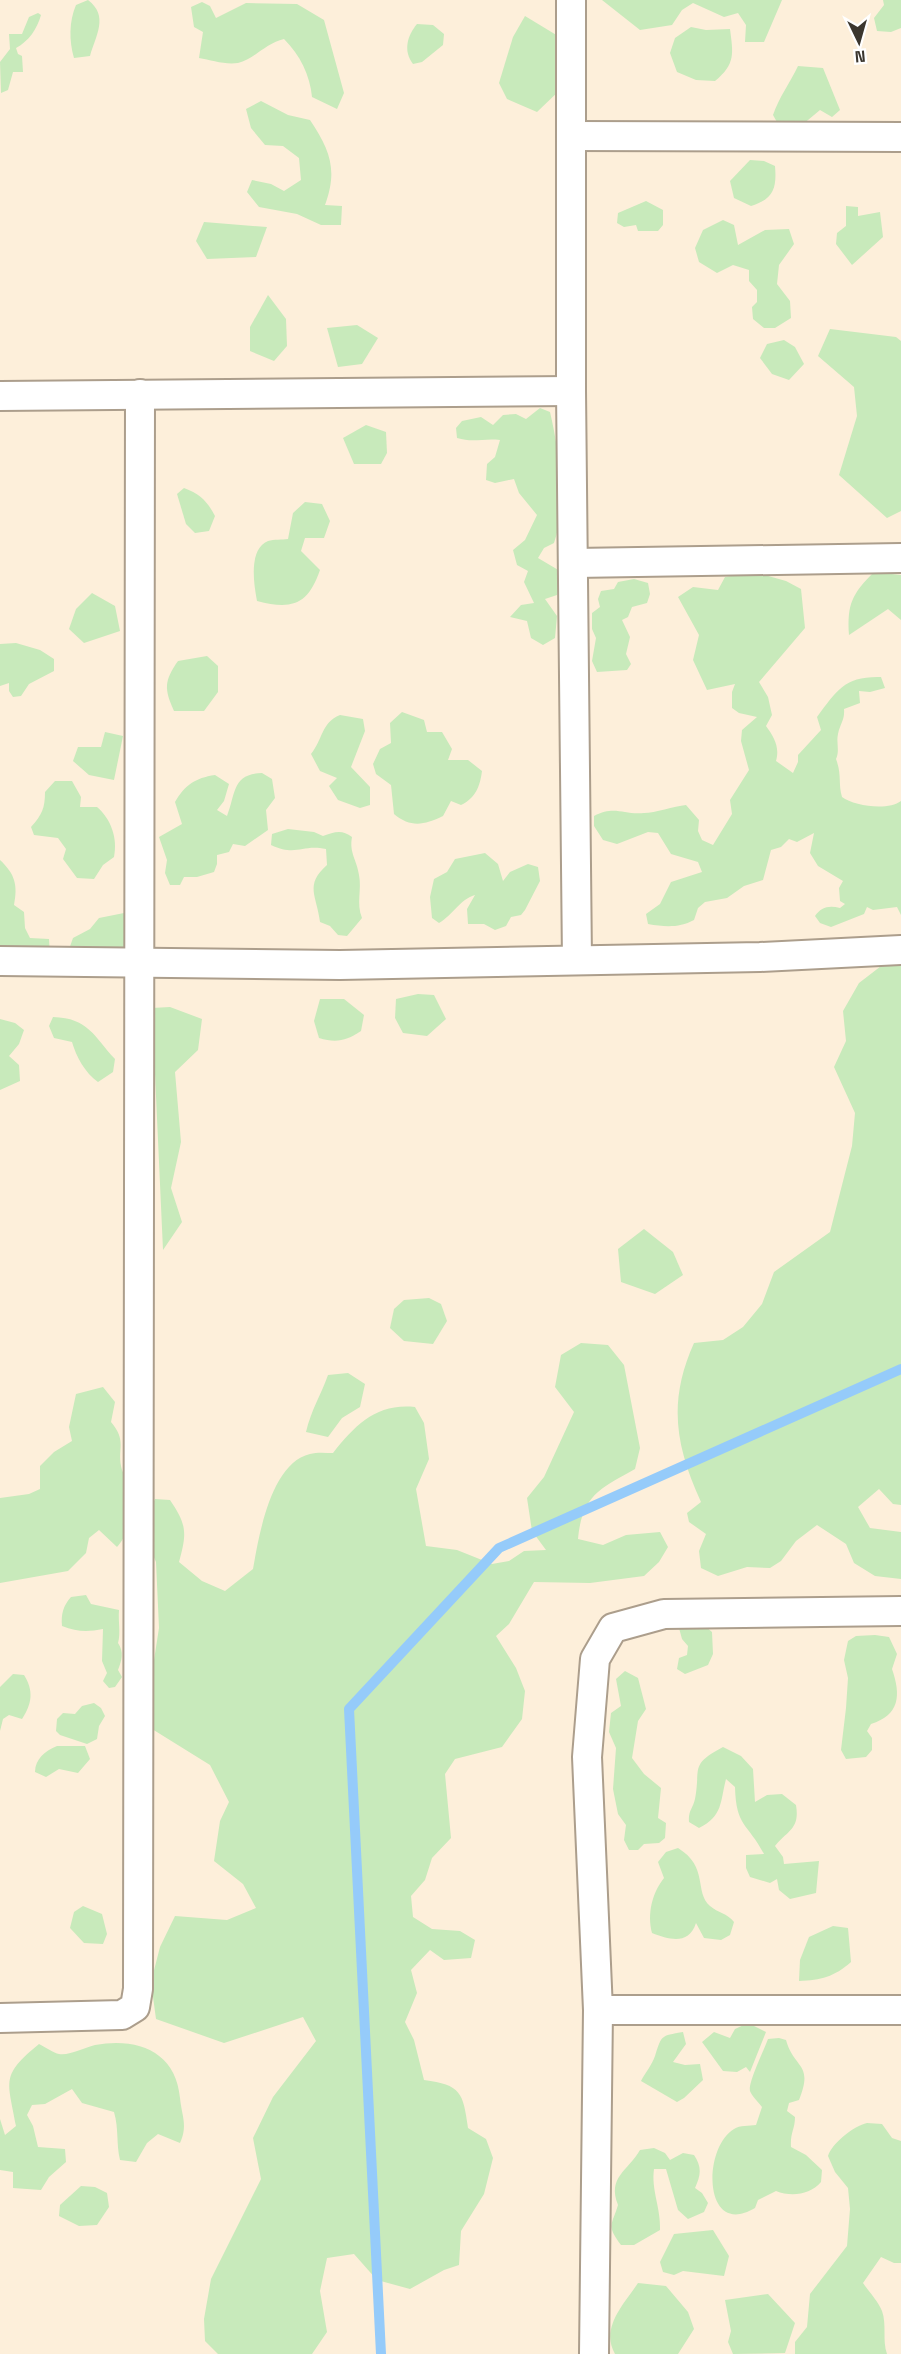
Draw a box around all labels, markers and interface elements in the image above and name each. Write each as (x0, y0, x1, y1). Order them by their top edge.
north arrow (829, 12, 889, 72)
text: N (854, 46, 867, 67)

